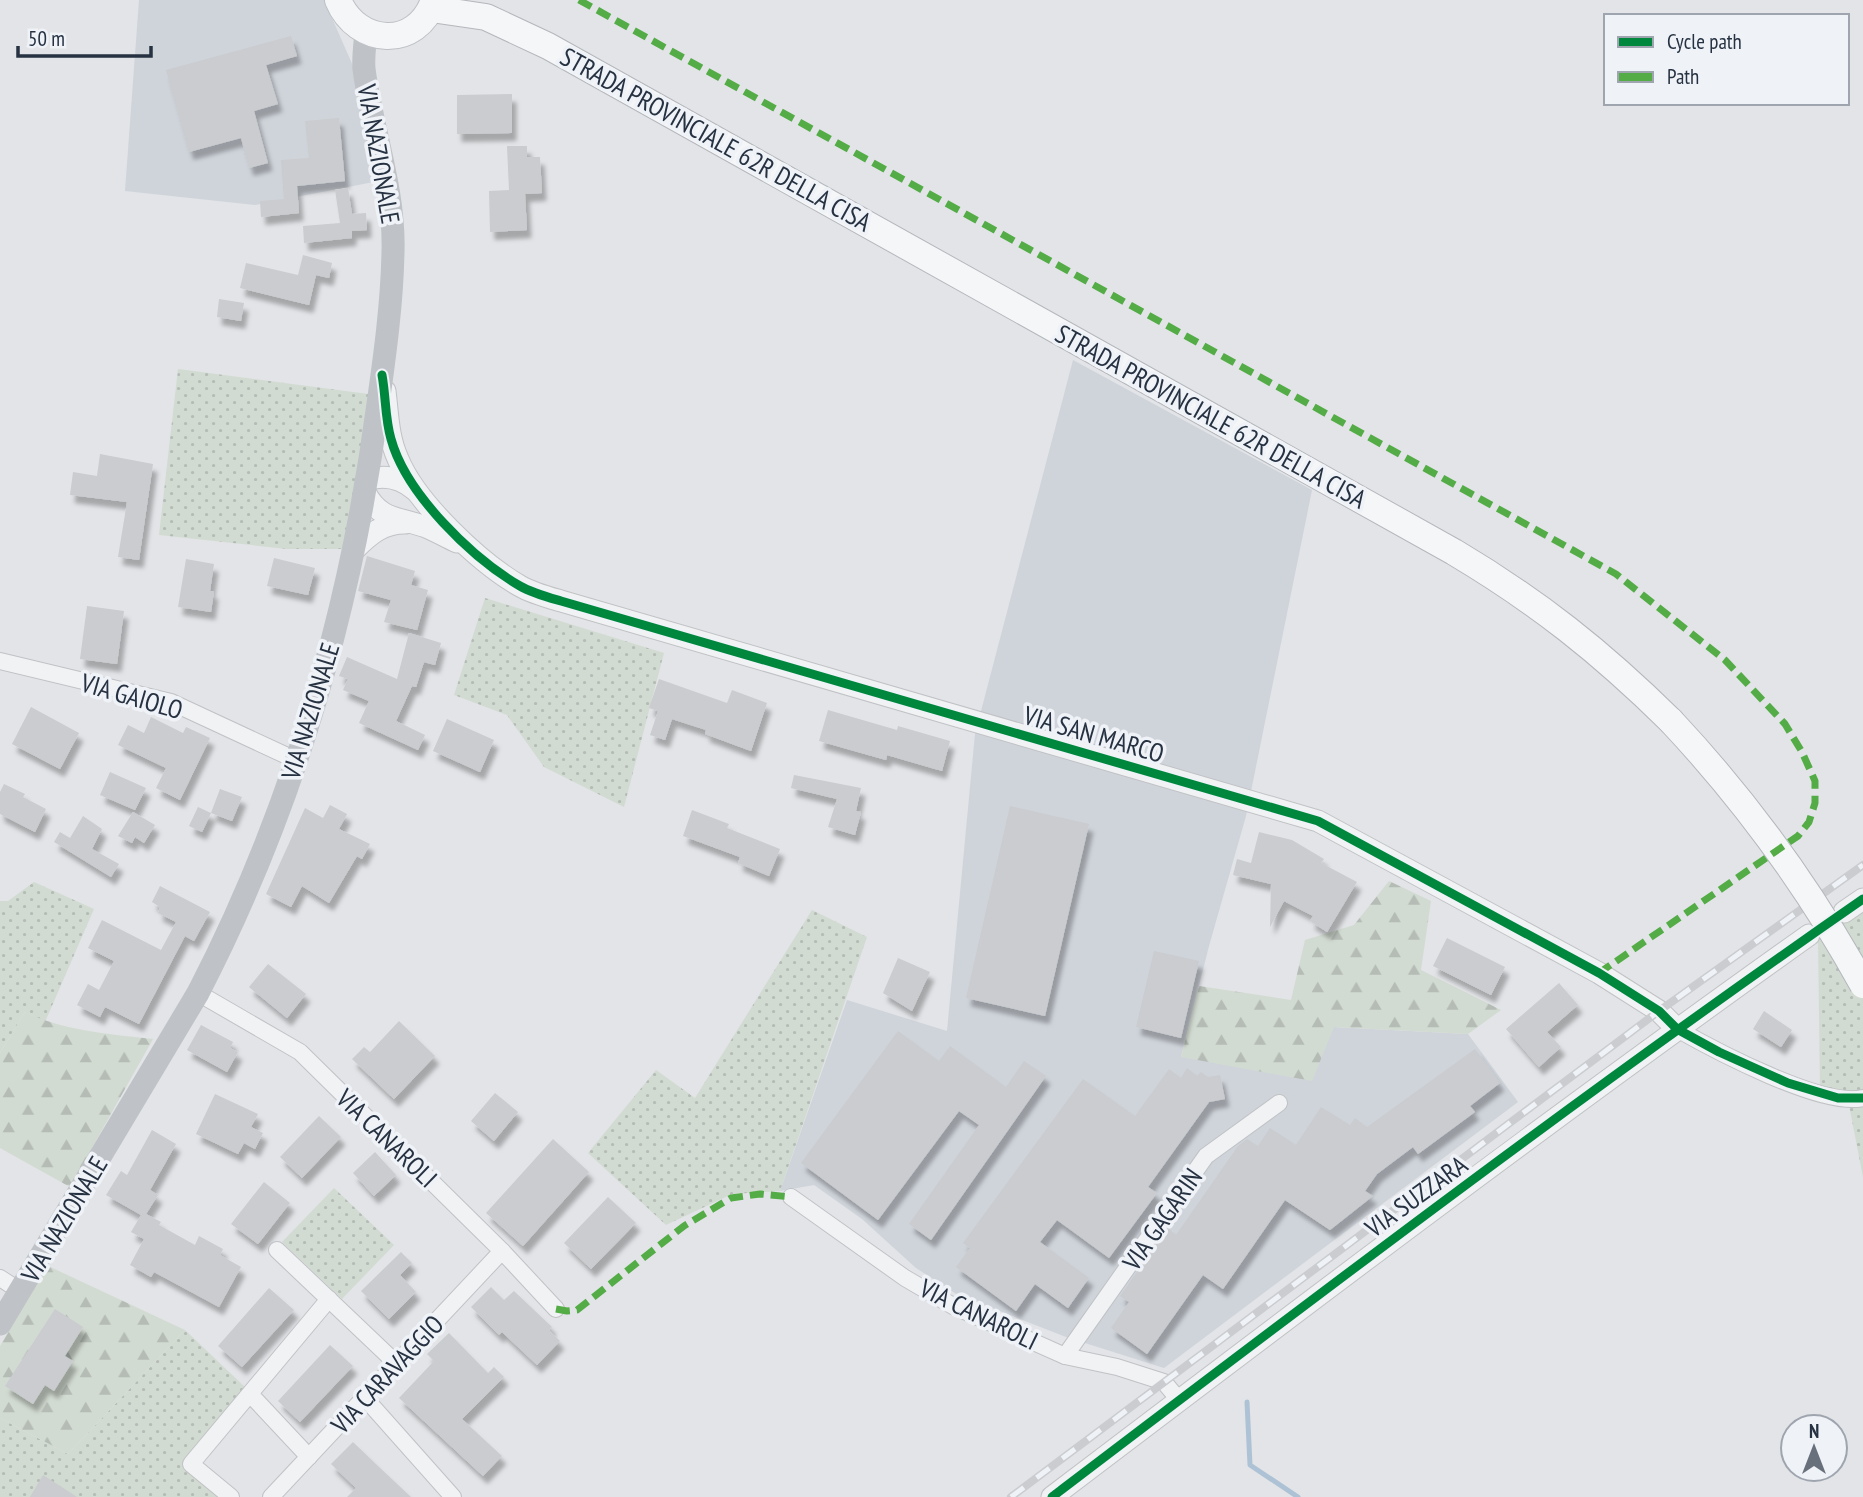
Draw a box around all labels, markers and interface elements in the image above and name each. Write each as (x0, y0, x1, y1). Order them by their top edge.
scale bar (18, 14, 150, 58)
legend (1604, 14, 1849, 105)
text: 50 m (28, 25, 65, 52)
text: Cycle path (1667, 28, 1742, 55)
street label: STRADA PROVINCIALE 62R DELLA CISA (555, 40, 878, 239)
text: Path (1667, 63, 1699, 90)
street label: VIA NAZIONALE (350, 81, 407, 226)
street label: STRADA PROVINCIALE 62R DELLA CISA (1050, 317, 1373, 516)
street label: VIA NAZIONALE (273, 639, 346, 784)
street label: VIA GAIOLO (76, 666, 187, 726)
street label: VIA SAN MARCO (1019, 698, 1168, 770)
street label: VIA CANAROLI (329, 1081, 444, 1194)
street label: VIA SUZZARA (1358, 1148, 1474, 1245)
street label: VIA NAZIONALE (13, 1150, 114, 1289)
street label: VIA GAGARIN (1114, 1162, 1209, 1277)
street label: VIA CANAROLI (913, 1271, 1044, 1357)
street label: VIA CARAVAGGIO (323, 1308, 450, 1441)
north arrow (1779, 1413, 1849, 1483)
text: N (1809, 1419, 1819, 1443)

